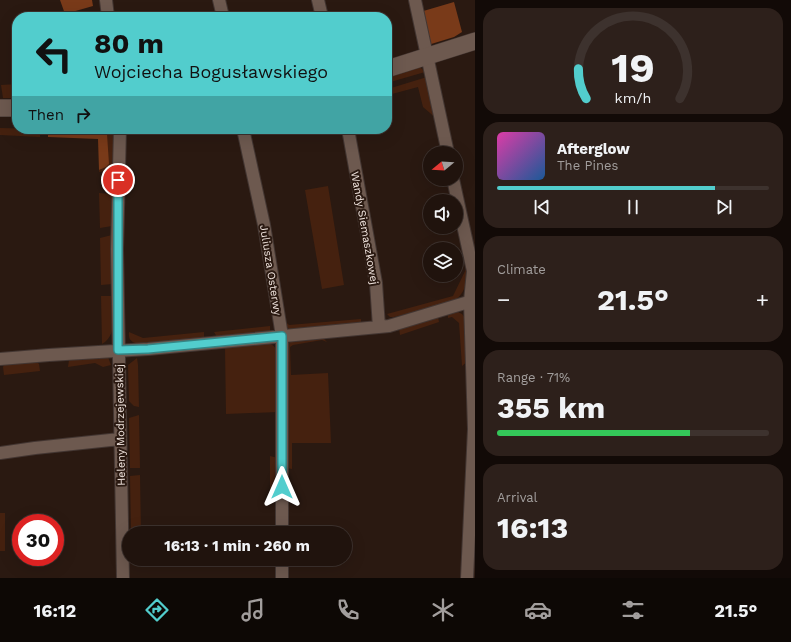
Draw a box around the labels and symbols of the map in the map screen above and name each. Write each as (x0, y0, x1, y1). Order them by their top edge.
north arrow (423, 146, 463, 186)
pin (101, 163, 135, 197)
street label: Wandy Siemaszkowej (348, 171, 381, 286)
street label: Juliusza Osterwy (257, 224, 284, 317)
street label: Heleny Modrzejewskiej (113, 364, 128, 486)
position arrow (261, 466, 303, 508)
speed limit sign: 30 (12, 514, 64, 566)

